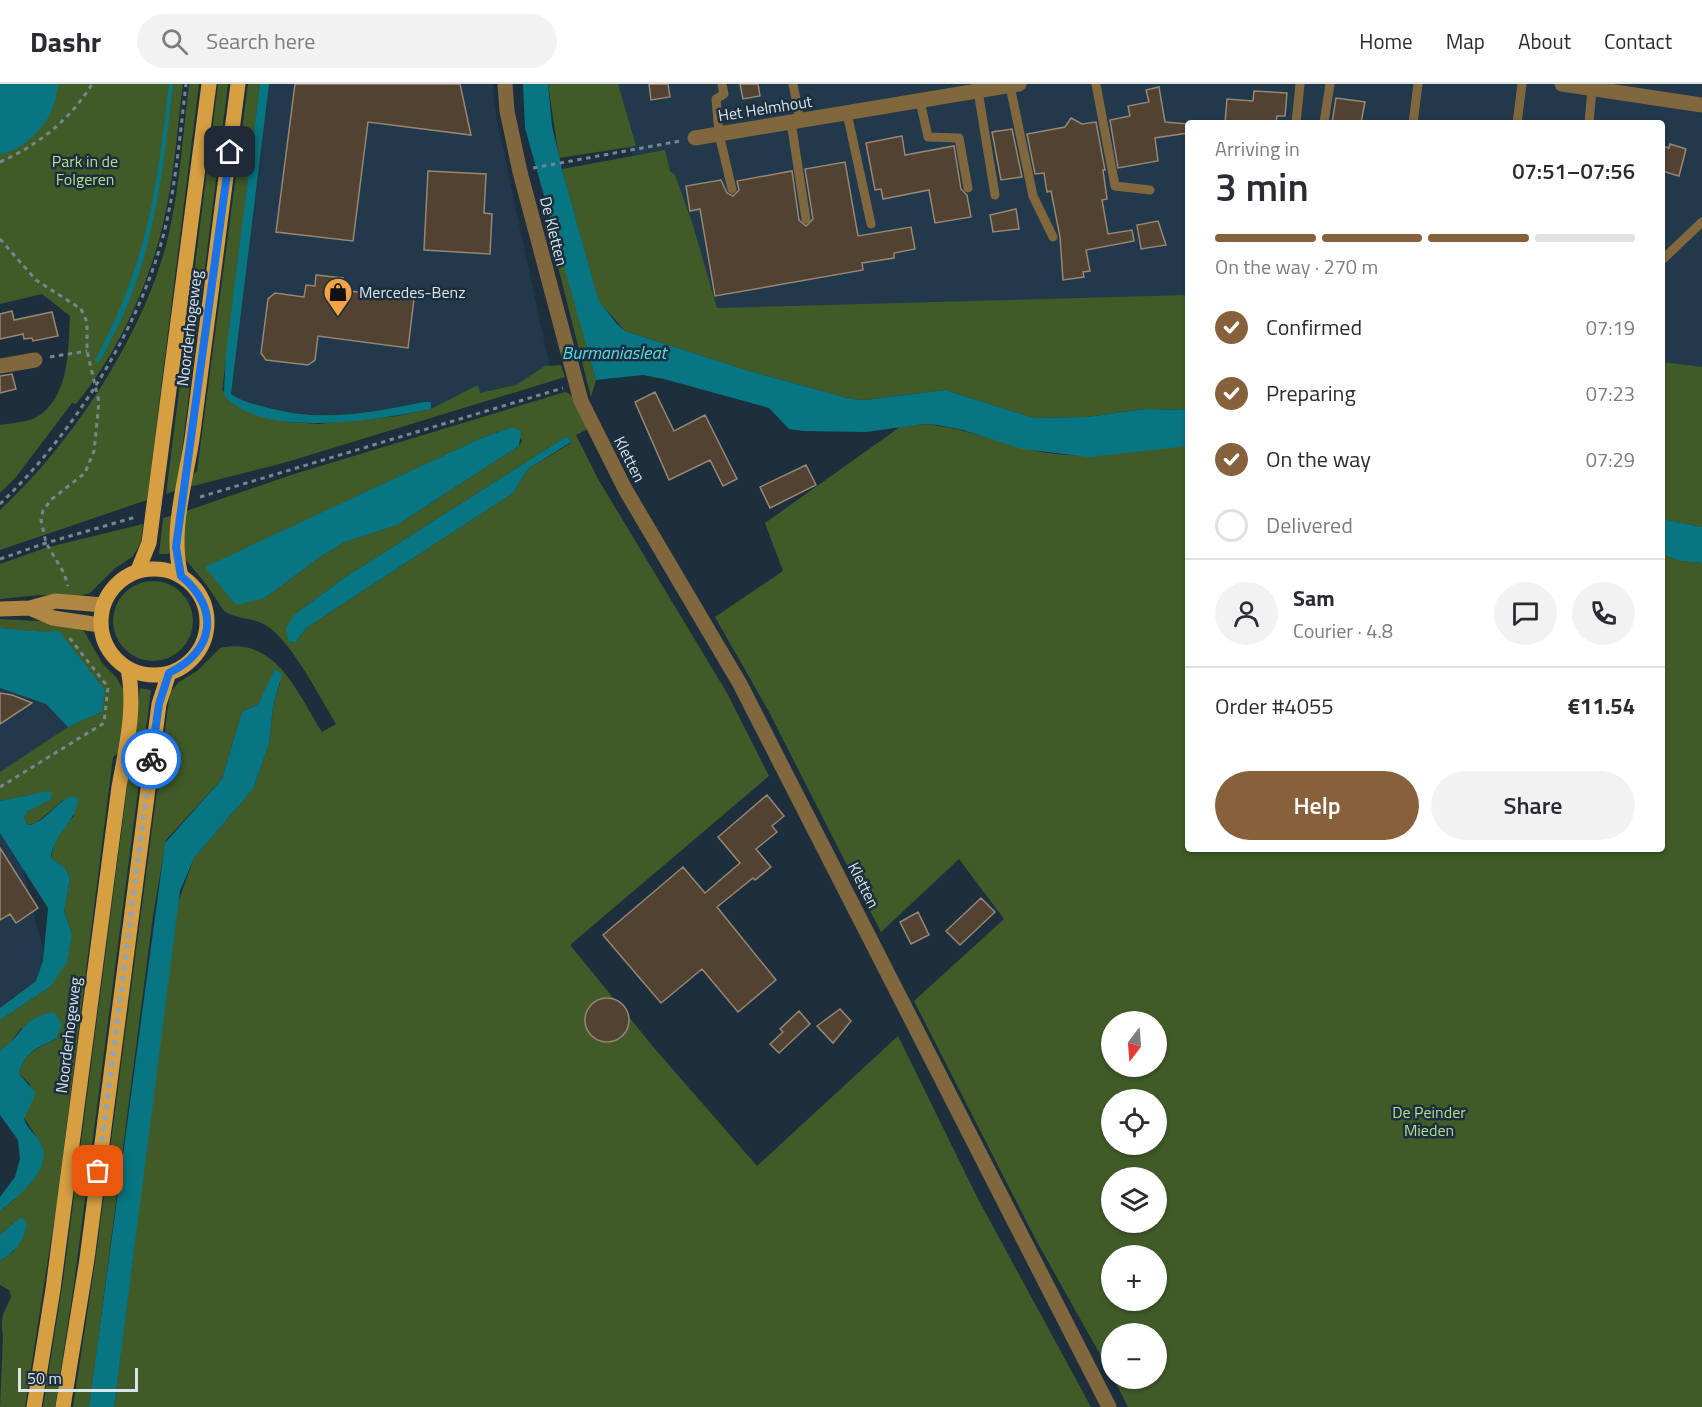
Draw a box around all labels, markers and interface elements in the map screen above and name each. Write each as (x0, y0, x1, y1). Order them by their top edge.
search box (137, 14, 557, 68)
text: Dashr (30, 20, 101, 63)
text: Search here (206, 24, 315, 58)
icon: search (158, 25, 191, 58)
text: Home (1359, 25, 1413, 57)
text: Map (1446, 25, 1485, 57)
text: About (1518, 25, 1571, 57)
text: Contact (1604, 25, 1672, 57)
street label: Het Helmhout (716, 89, 814, 127)
pin (204, 126, 255, 177)
text: Arriving in (1215, 133, 1300, 164)
icon: home (213, 135, 246, 168)
park label: Park in de Folgeren (52, 149, 118, 191)
text: 07:51–07:56 (1512, 154, 1635, 188)
text: 3 min (1215, 157, 1309, 216)
street label: De Kletten (534, 194, 574, 268)
text: On the way · 270 m (1215, 251, 1378, 282)
street label: Noorderhogeweg (170, 269, 208, 387)
shop icon: Mercedes-Benz (322, 276, 354, 318)
place label: Mercedes-Benz (359, 280, 465, 304)
text: Confirmed (1266, 310, 1362, 344)
icon: check (1215, 311, 1248, 344)
text: 07:19 (1586, 312, 1635, 343)
water label: Burmaniasleat (562, 339, 668, 366)
text: Preparing (1266, 376, 1356, 410)
icon: check (1215, 377, 1248, 410)
text: 07:23 (1586, 378, 1635, 409)
street label: Kletten (608, 432, 652, 486)
text: On the way (1266, 442, 1371, 476)
icon: check (1215, 443, 1248, 476)
text: 07:29 (1586, 444, 1635, 475)
text: Delivered (1266, 508, 1353, 542)
text: Sam (1293, 581, 1335, 615)
button: person (1215, 582, 1278, 645)
button: chat (1494, 582, 1557, 645)
button: phone (1572, 582, 1635, 645)
text: Courier · 4.8 (1293, 615, 1393, 646)
text: Order #4055 (1215, 689, 1334, 723)
text: €11.54 (1568, 689, 1635, 723)
courier (121, 729, 181, 789)
icon: bike (135, 743, 168, 776)
button: Help (1215, 771, 1419, 840)
button: Share (1431, 771, 1635, 840)
street label: Kletten (842, 858, 886, 912)
street label: Noorderhogeweg (49, 976, 87, 1094)
north arrow (1101, 1011, 1167, 1077)
map controls (1101, 1011, 1167, 1389)
button: locate (1101, 1089, 1167, 1155)
park label: De Peinder Mieden (1392, 1100, 1466, 1142)
pin (72, 1145, 123, 1196)
icon: bag (81, 1154, 114, 1187)
button: layers (1101, 1167, 1167, 1233)
button: + (1101, 1245, 1167, 1311)
button: − (1101, 1323, 1167, 1389)
scale bar (18, 1365, 138, 1392)
text: 50 m (27, 1366, 62, 1390)

